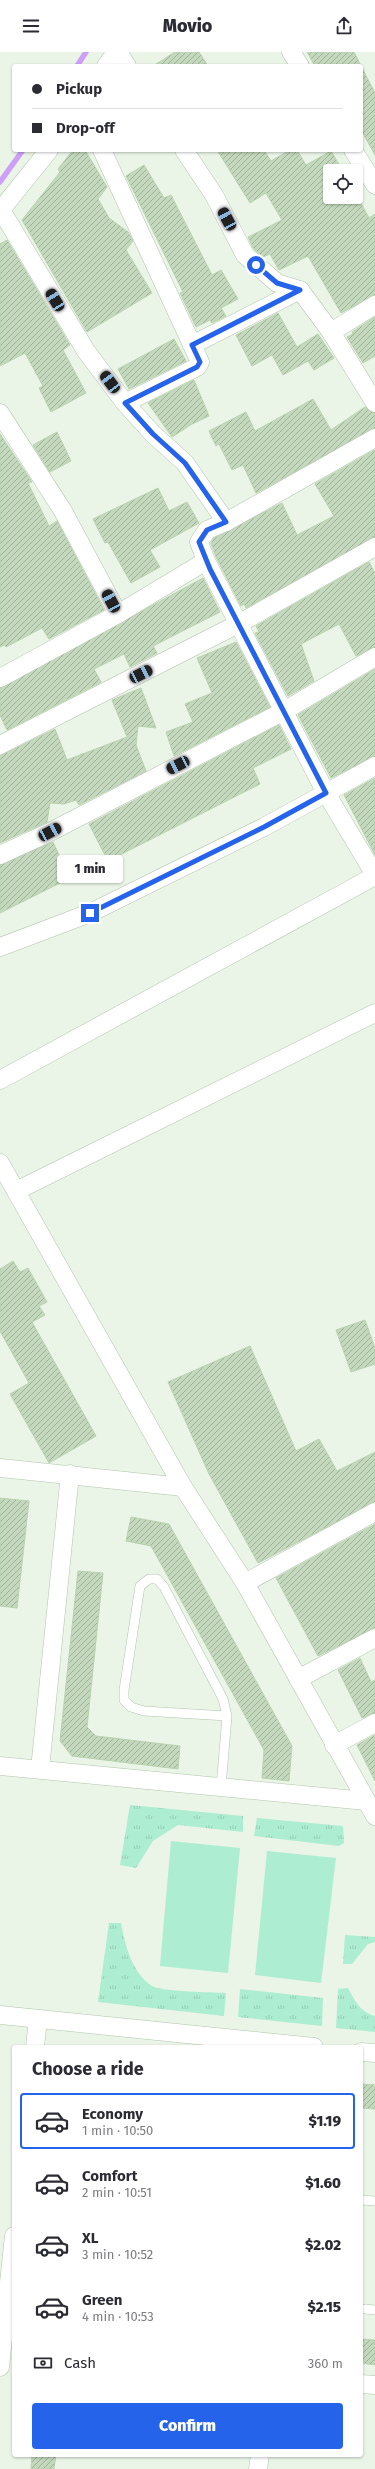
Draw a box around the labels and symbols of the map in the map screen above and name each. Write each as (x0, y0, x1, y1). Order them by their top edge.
car (216, 206, 238, 232)
route start (247, 256, 265, 274)
car (44, 287, 66, 313)
car (98, 369, 122, 395)
car (100, 588, 122, 614)
car (128, 663, 154, 685)
car (165, 754, 191, 776)
car (37, 821, 63, 843)
callout: 1 min (57, 855, 123, 883)
route end (81, 904, 99, 922)

